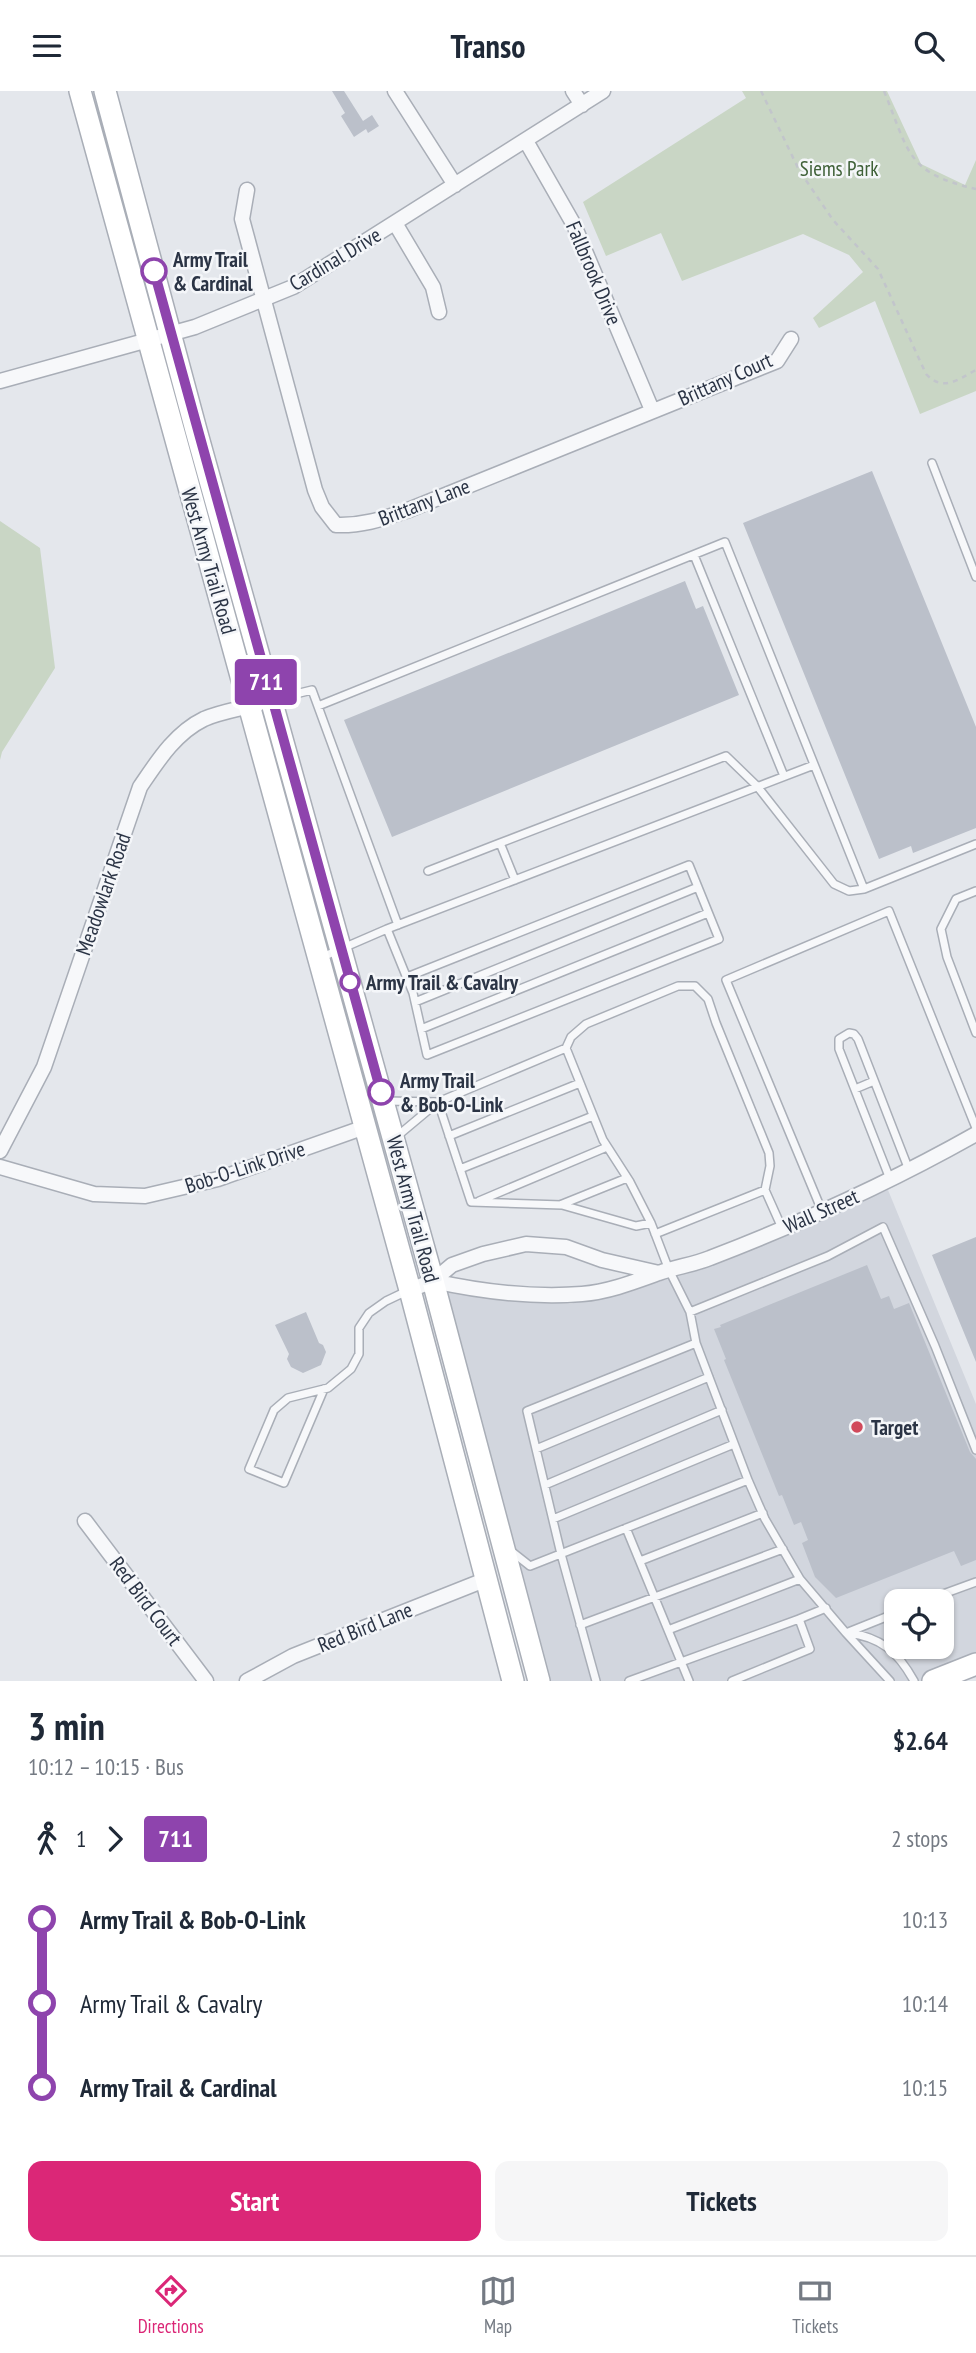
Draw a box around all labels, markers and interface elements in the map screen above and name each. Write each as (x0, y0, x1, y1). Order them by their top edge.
text: Transo (451, 25, 525, 67)
icon: menu (28, 27, 66, 65)
icon: search (910, 27, 948, 65)
park label: Siems Park (800, 155, 878, 182)
street label: Fallbrook Drive (560, 217, 628, 329)
street label: Cardinal Drive (284, 221, 386, 297)
place label: Army Trail & Cardinal (172, 246, 254, 297)
marker: Army Trail & Cardinal (141, 258, 167, 284)
street label: Brittany Court (674, 346, 777, 412)
street label: Brittany Lane (374, 472, 474, 532)
street label: West Army Trail Road (175, 485, 243, 637)
line badge: 711 (226, 659, 306, 705)
text: 711 (249, 666, 283, 697)
street label: Meadowlark Road (69, 829, 137, 959)
place label: Army Trail & Cavalry (365, 969, 519, 996)
marker: Army Trail & Cavalry (340, 972, 360, 992)
place label: Army Trail & Bob-O-Link (399, 1067, 504, 1118)
marker: Army Trail & Bob-O-Link (368, 1079, 394, 1105)
street label: West Army Trail Road (380, 1133, 446, 1285)
street label: Bob-O-Link Drive (182, 1135, 308, 1199)
street label: Wall Street (779, 1182, 863, 1240)
place label: Target (871, 1414, 918, 1441)
marker: Target (849, 1419, 865, 1435)
street label: Red Bird Court (104, 1551, 188, 1651)
map controls (884, 1589, 954, 1659)
button: locate (884, 1589, 954, 1659)
street label: Red Bird Lane (314, 1596, 416, 1658)
text: 3 min (28, 1701, 105, 1750)
text: $2.64 (893, 1724, 948, 1757)
text: 10:12 – 10:15 · Bus (28, 1752, 184, 1781)
icon: walk (28, 1820, 66, 1858)
icon: forward (96, 1820, 134, 1858)
text: 711 (158, 1823, 193, 1854)
text: 1 (76, 1824, 86, 1853)
text: 2 stops (891, 1824, 948, 1853)
text: Army Trail & Bob-O-Link (80, 1903, 306, 1936)
text: 10:13 (902, 1905, 948, 1934)
text: Army Trail & Cavalry (80, 1987, 262, 2020)
text: 10:14 (902, 1989, 948, 2018)
text: Army Trail & Cardinal (80, 2071, 277, 2104)
text: 10:15 (902, 2073, 948, 2102)
button: Start (28, 2161, 481, 2241)
button: Tickets (495, 2161, 948, 2241)
tab: Directions (138, 2272, 204, 2338)
tab: Map (479, 2272, 517, 2338)
tab: Tickets (792, 2272, 838, 2338)

